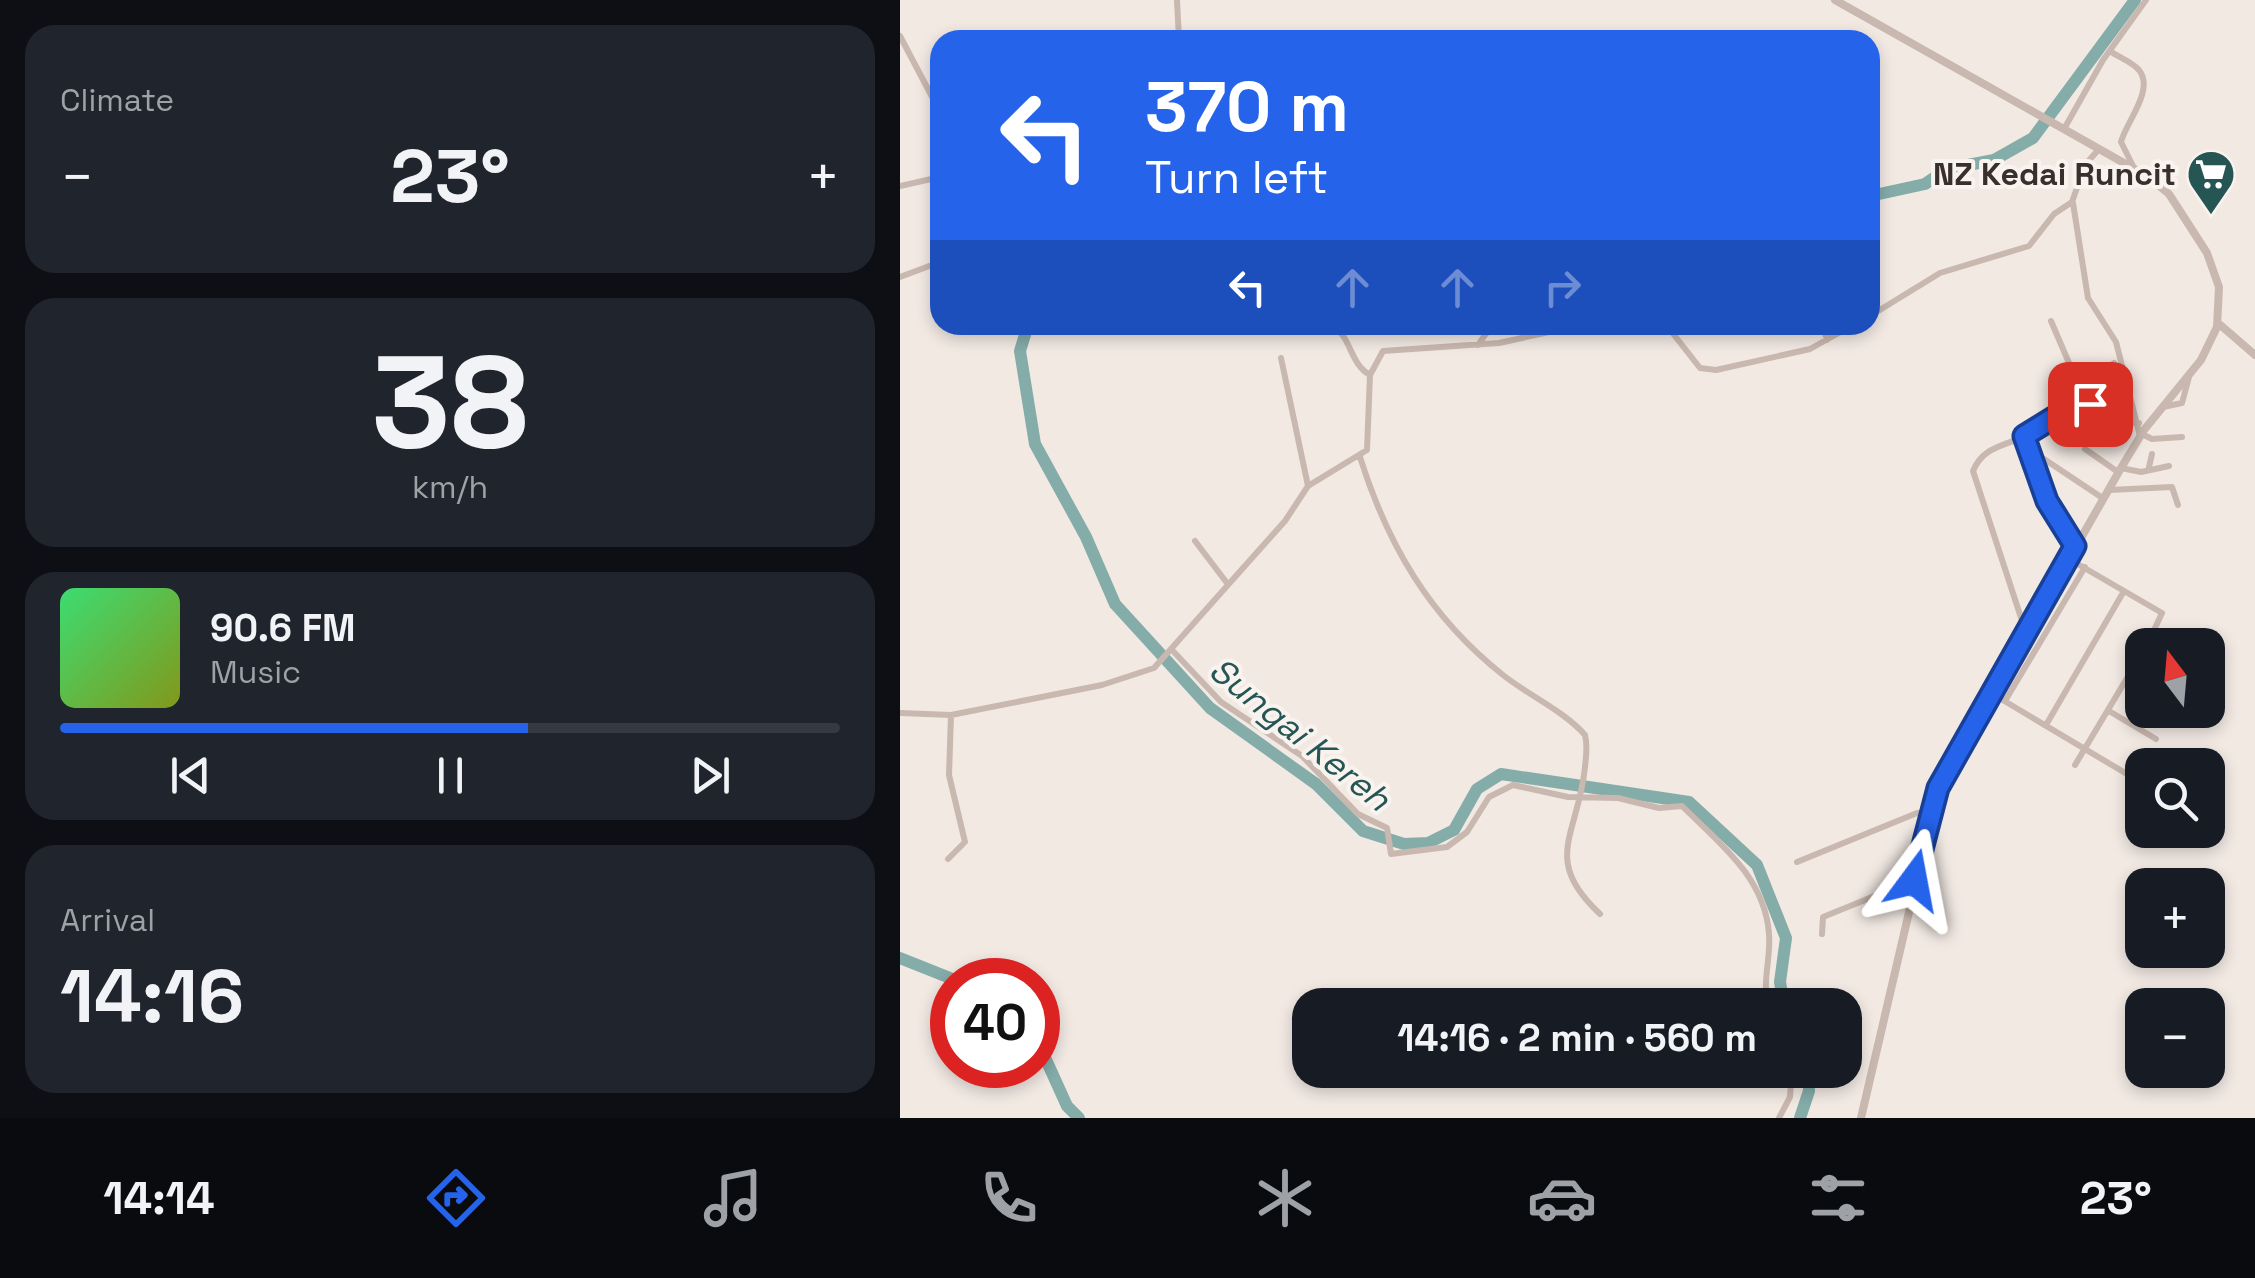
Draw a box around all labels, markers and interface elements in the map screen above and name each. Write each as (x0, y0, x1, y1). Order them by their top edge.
text: 370 m (1145, 62, 1349, 151)
icon: left (980, 70, 1110, 200)
text: Climate (60, 80, 174, 120)
text: 23° (390, 128, 510, 224)
text: − (60, 142, 94, 212)
text: + (806, 142, 840, 212)
supermarket icon: NZ Kedai Runcit (2185, 148, 2237, 216)
text: Turn left (1145, 149, 1328, 206)
place label: NZ Kedai Runcit (1933, 154, 2176, 194)
icon: left (1220, 260, 1275, 315)
icon: ahead (1325, 260, 1380, 315)
icon: ahead (1430, 260, 1485, 315)
icon: right (1535, 260, 1590, 315)
text: 38 (371, 319, 529, 485)
pin (2048, 362, 2133, 447)
icon: arrive (2063, 377, 2118, 432)
text: km/h (412, 467, 488, 507)
text: 90.6 FM (210, 604, 356, 652)
north arrow (2125, 628, 2225, 728)
map controls (2125, 628, 2225, 1088)
water label: Sungai Kereh (1200, 647, 1400, 821)
text: Music (210, 652, 301, 692)
icon: previous (163, 748, 218, 803)
icon: pause (423, 748, 478, 803)
icon: next (683, 748, 738, 803)
button: search (2125, 748, 2225, 848)
position arrow (1862, 828, 1966, 932)
button: + (2125, 868, 2225, 968)
text: Arrival (60, 900, 155, 940)
text: 14:16 (60, 948, 244, 1044)
speed limit sign: 40 (930, 958, 1060, 1088)
button: − (2125, 988, 2225, 1088)
text: 14:16 · 2 min · 560 m (1397, 1014, 1757, 1062)
icon: directions (421, 1163, 491, 1233)
icon: music (698, 1163, 768, 1233)
icon: phone (974, 1163, 1044, 1233)
icon: climate (1250, 1163, 1320, 1233)
icon: car (1527, 1163, 1597, 1233)
icon: filters (1803, 1163, 1873, 1233)
text: 14:14 (103, 1170, 215, 1227)
text: 23° (2080, 1170, 2152, 1227)

